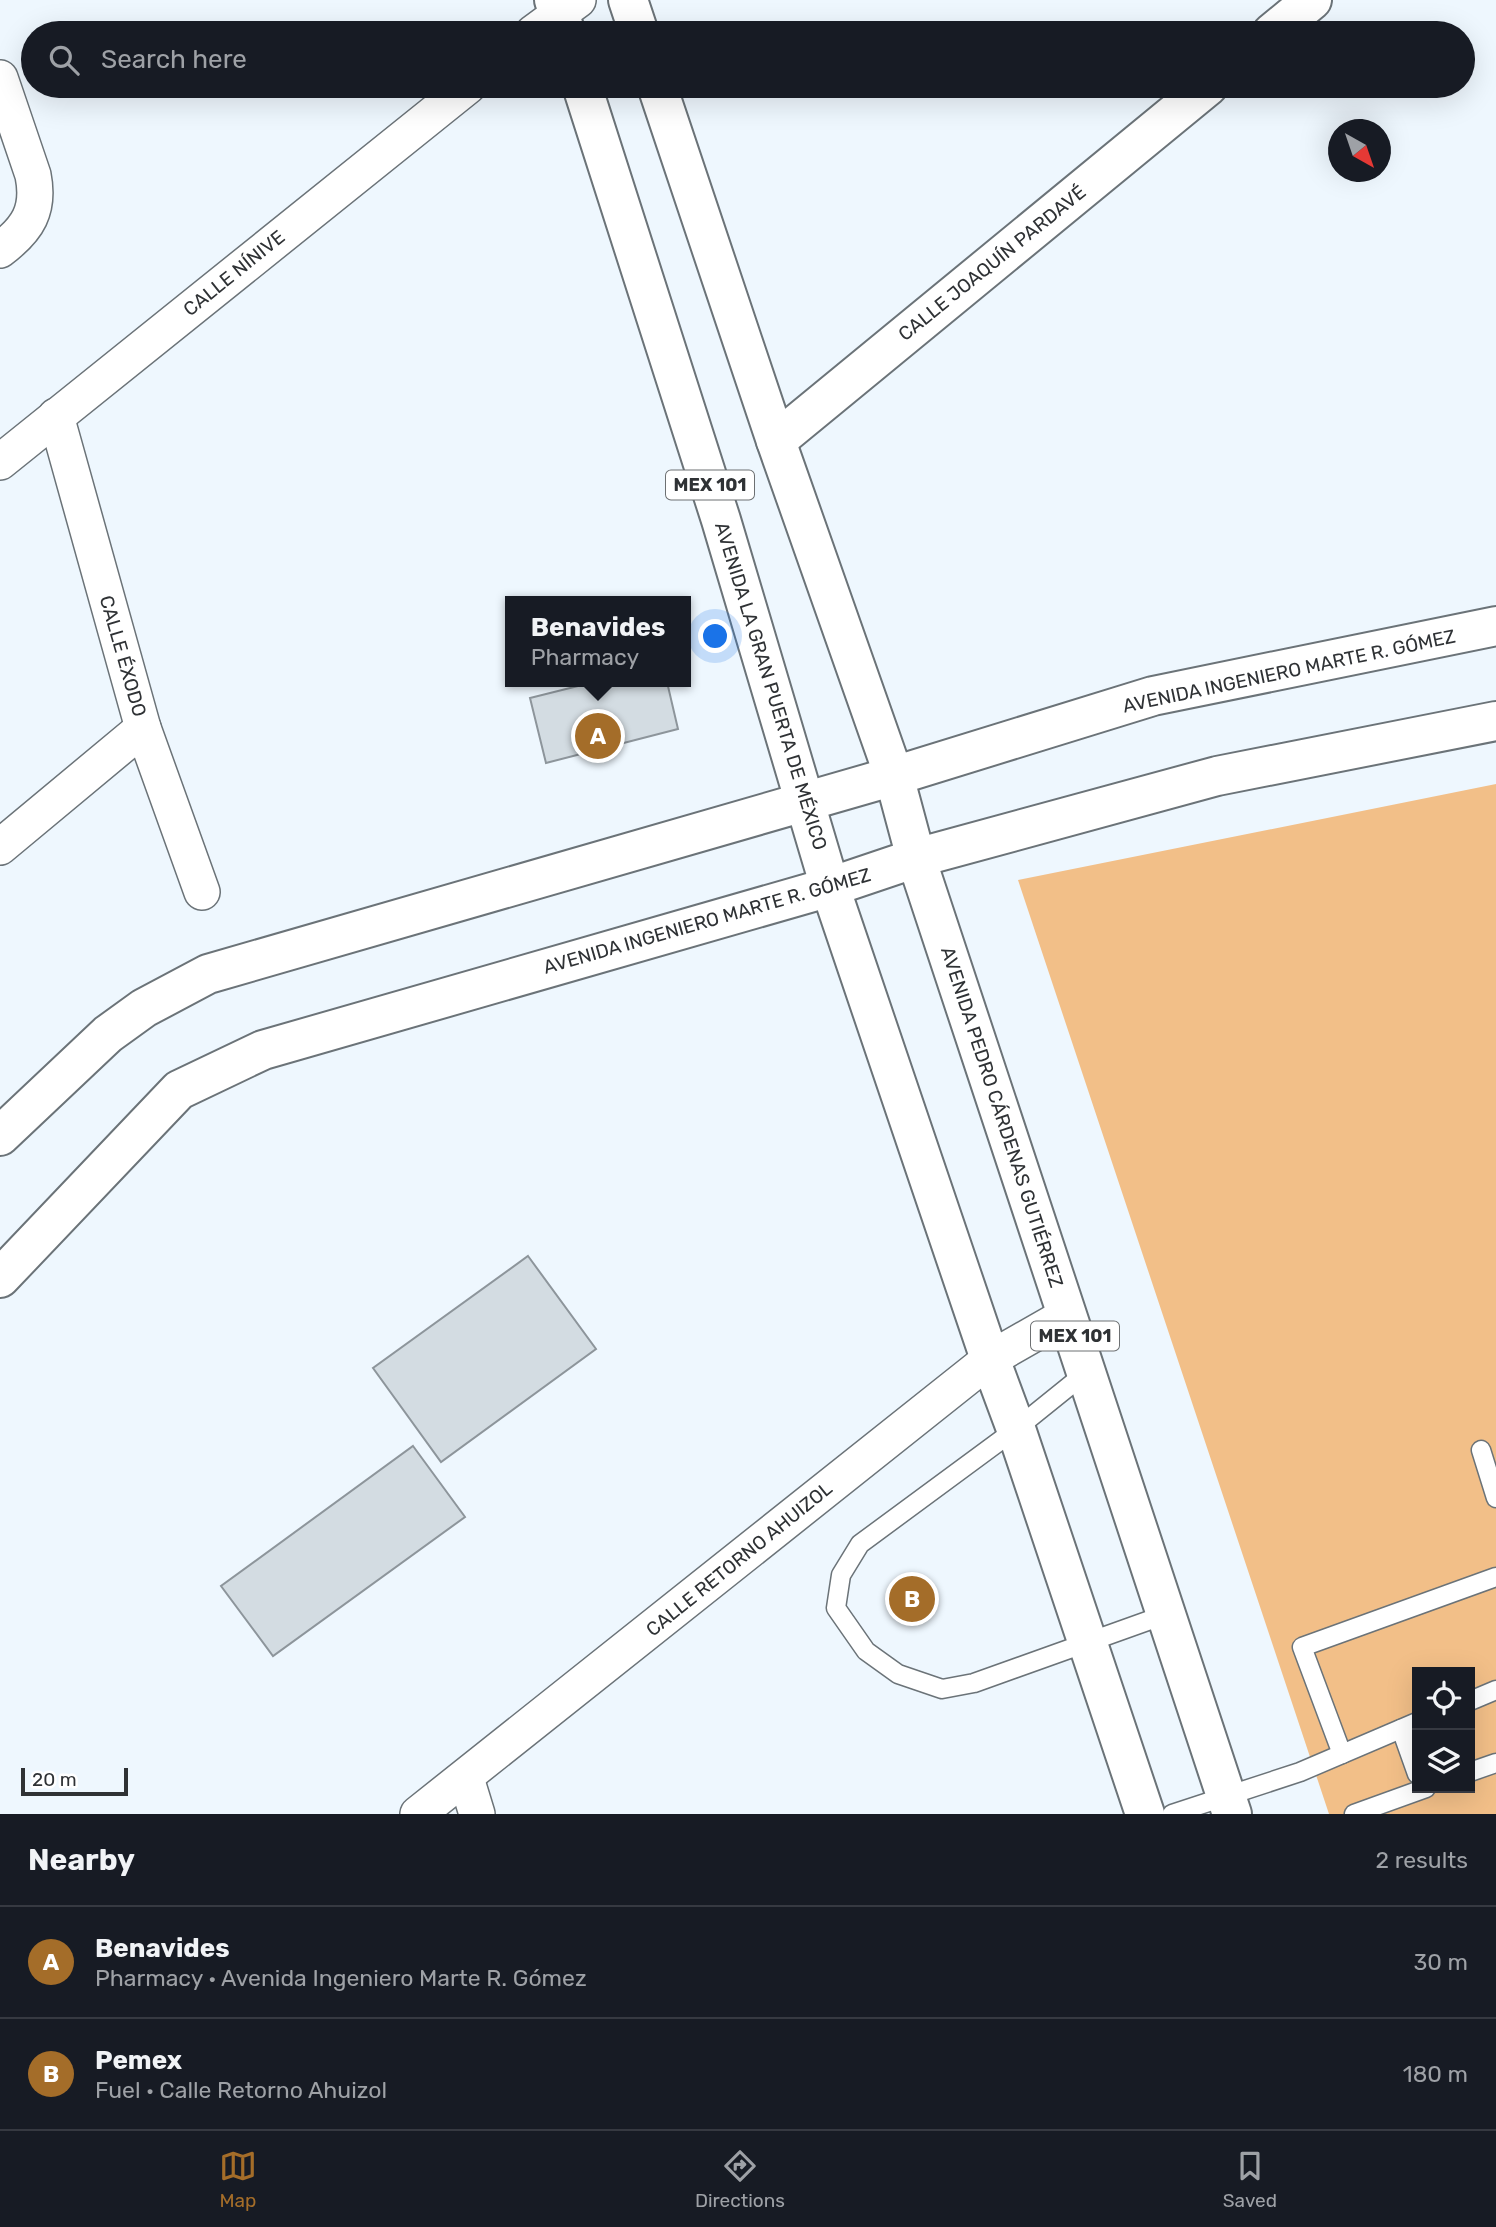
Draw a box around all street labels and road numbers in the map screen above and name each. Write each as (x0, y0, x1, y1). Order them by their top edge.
street label: CALLE JOAQUÍN PARDAVÉ (894, 180, 1090, 346)
street label: CALLE NÍNIVE (179, 225, 289, 321)
road number: MEX 101 (666, 471, 754, 500)
street label: AVENIDA LA GRAN PUERTA DE MÉXICO (710, 519, 832, 853)
street label: CALLE ÉXODO (95, 593, 151, 719)
street label: AVENIDA INGENIERO MARTE R. GÓMEZ (1121, 624, 1457, 718)
street label: AVENIDA INGENIERO MARTE R. GÓMEZ (541, 863, 873, 979)
street label: AVENIDA PEDRO CÁRDENAS GUTIÉRREZ (936, 944, 1068, 1290)
road number: MEX 101 (1031, 1322, 1119, 1350)
street label: CALLE RETORNO AHUIZOL (641, 1477, 837, 1641)

